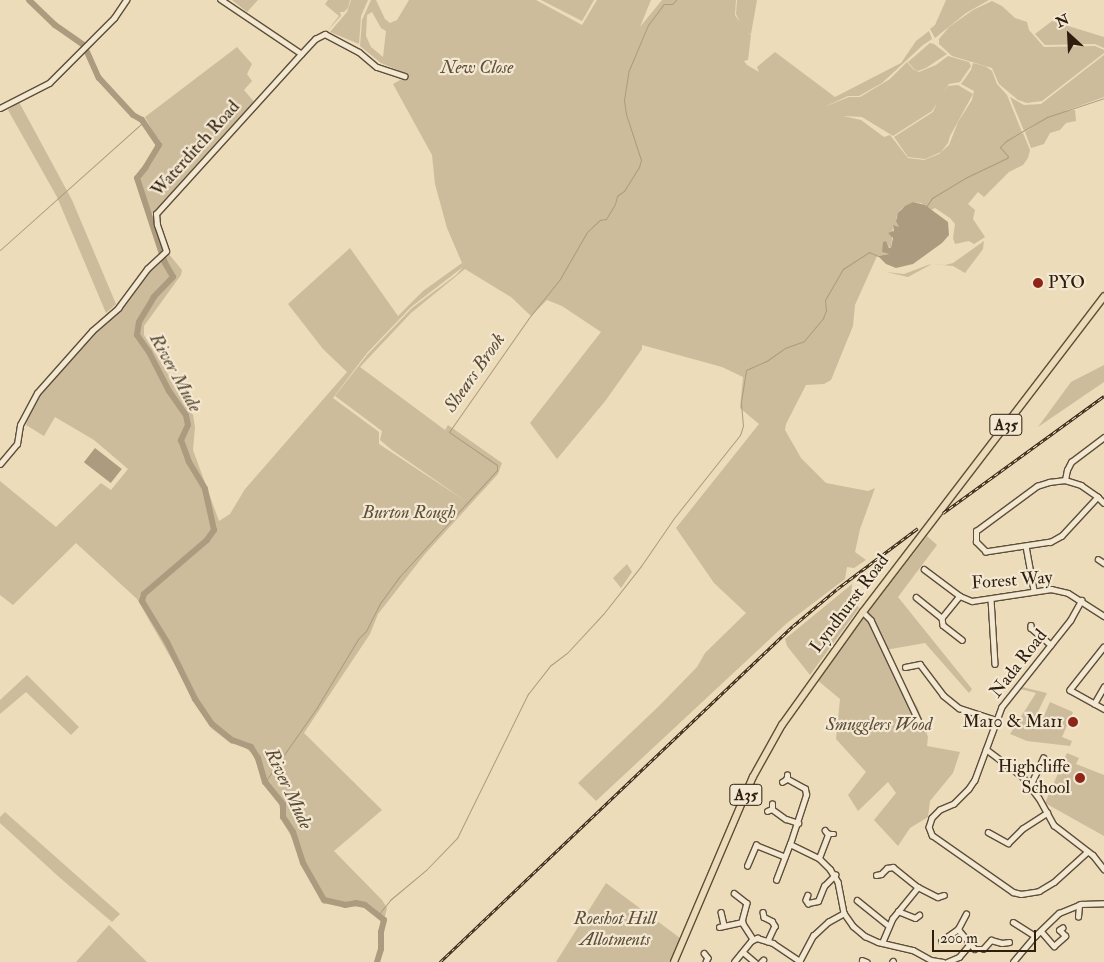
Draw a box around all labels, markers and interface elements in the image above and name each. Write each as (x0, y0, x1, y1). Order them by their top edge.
north arrow (1044, 10, 1094, 60)
text: N (1053, 11, 1072, 31)
park label: New Close (441, 57, 513, 79)
street label: Waterditch Road (147, 97, 245, 201)
place label: PYO (1048, 272, 1085, 294)
marker: PYO (1032, 277, 1044, 289)
water label: River Mude (144, 329, 206, 417)
water label: Shears Brook (440, 329, 510, 417)
road number: A35 (988, 412, 1024, 438)
park label: Burton Rough (362, 502, 456, 524)
street label: Lyndhurst Road (806, 550, 894, 658)
street label: Forest Way (971, 567, 1053, 595)
street label: Nada Road (986, 626, 1052, 702)
place label: Ma10 & Ma11 (963, 711, 1063, 733)
park label: Smugglers Wood (826, 714, 932, 736)
marker: Ma10 & Ma11 (1067, 716, 1079, 728)
water label: River Mude (259, 745, 317, 833)
place label: Highcliffe School (998, 757, 1070, 800)
marker: Highcliffe School (1074, 772, 1086, 784)
road number: A35 (728, 782, 764, 808)
park label: Roeshot Hill Allotments (574, 909, 656, 952)
scale bar (934, 920, 1038, 952)
text: 200 m (940, 929, 978, 948)

